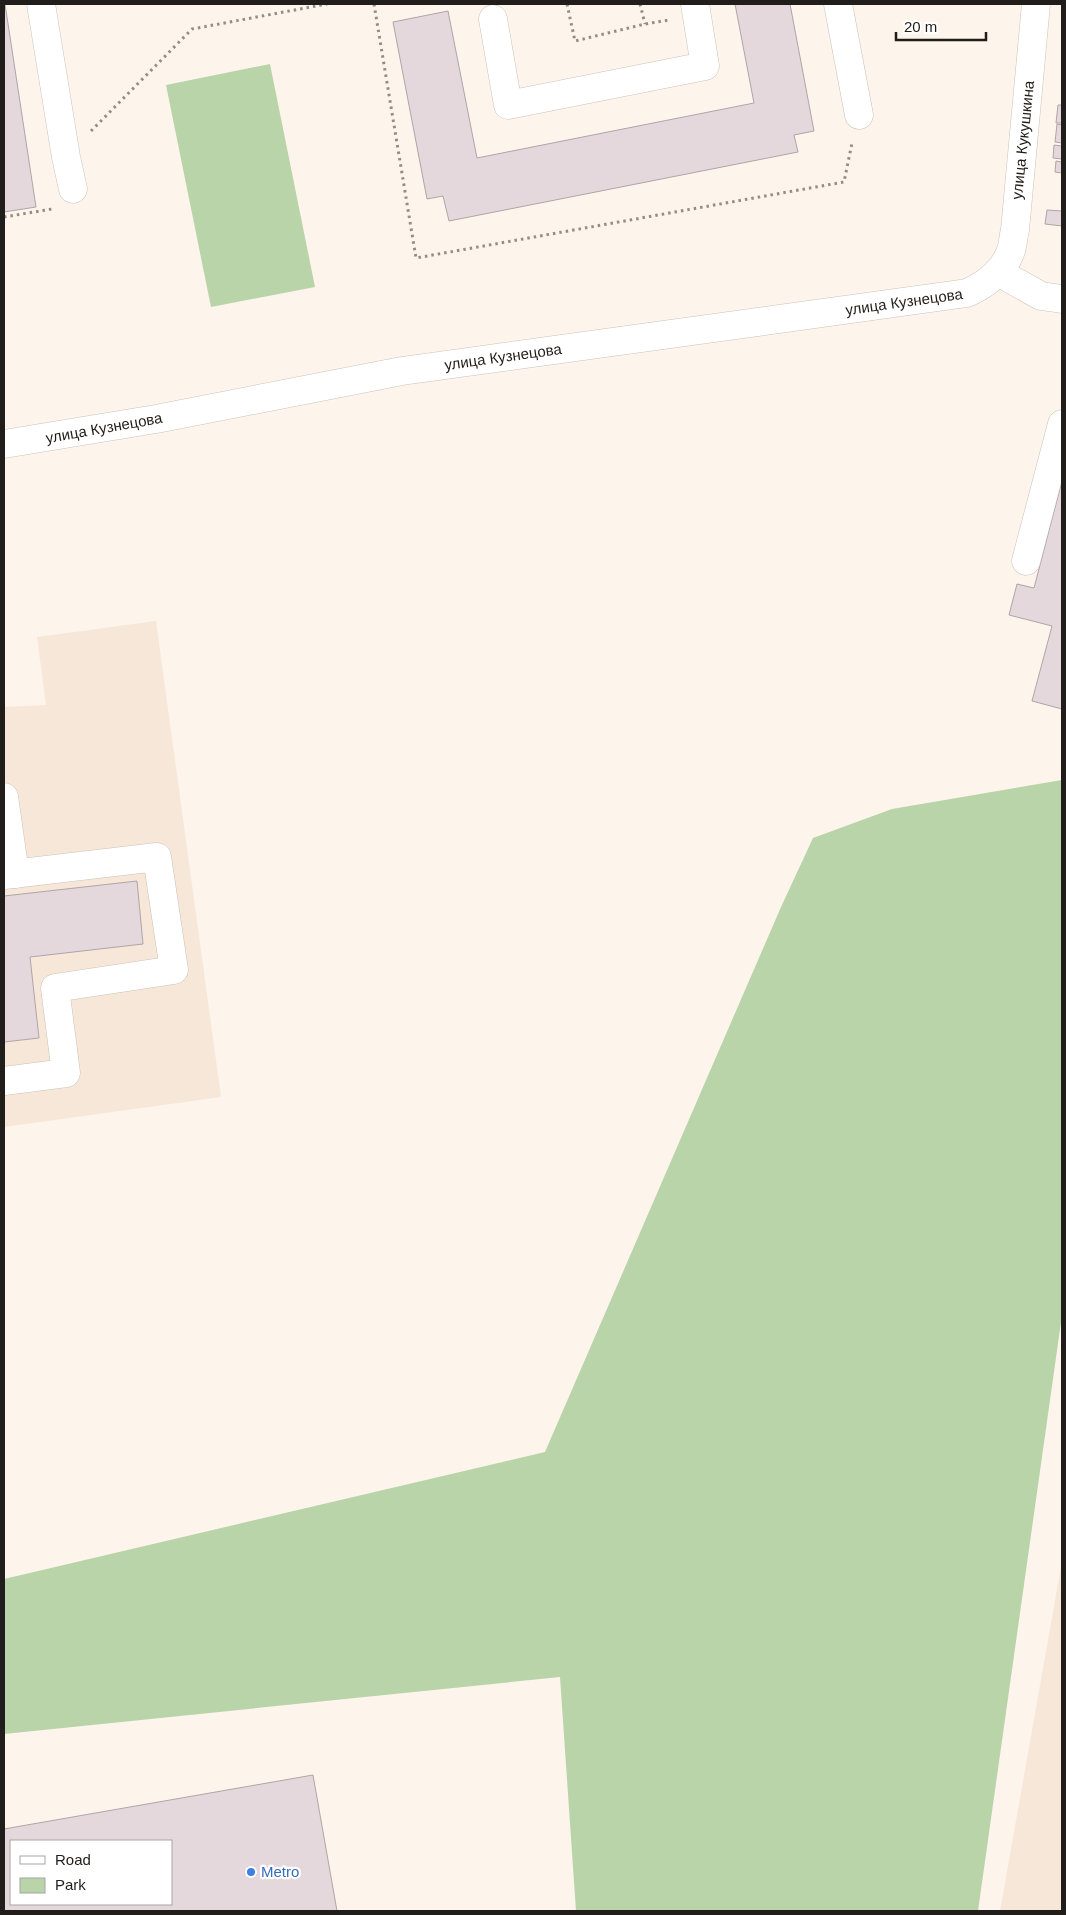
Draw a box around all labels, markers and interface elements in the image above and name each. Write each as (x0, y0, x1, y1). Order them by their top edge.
scale bar (896, 10, 986, 42)
text: 20 m (904, 18, 937, 35)
street label: улица Кукушкина (1008, 79, 1037, 200)
street label: улица Кузнецова (844, 285, 964, 318)
street label: улица Кузнецова (443, 340, 563, 373)
street label: улица Кузнецова (44, 409, 164, 446)
legend (10, 1840, 172, 1905)
text: Road (55, 1851, 91, 1868)
place label: Metro (261, 1863, 299, 1880)
marker: Metro (245, 1866, 257, 1878)
text: Park (55, 1876, 86, 1893)

